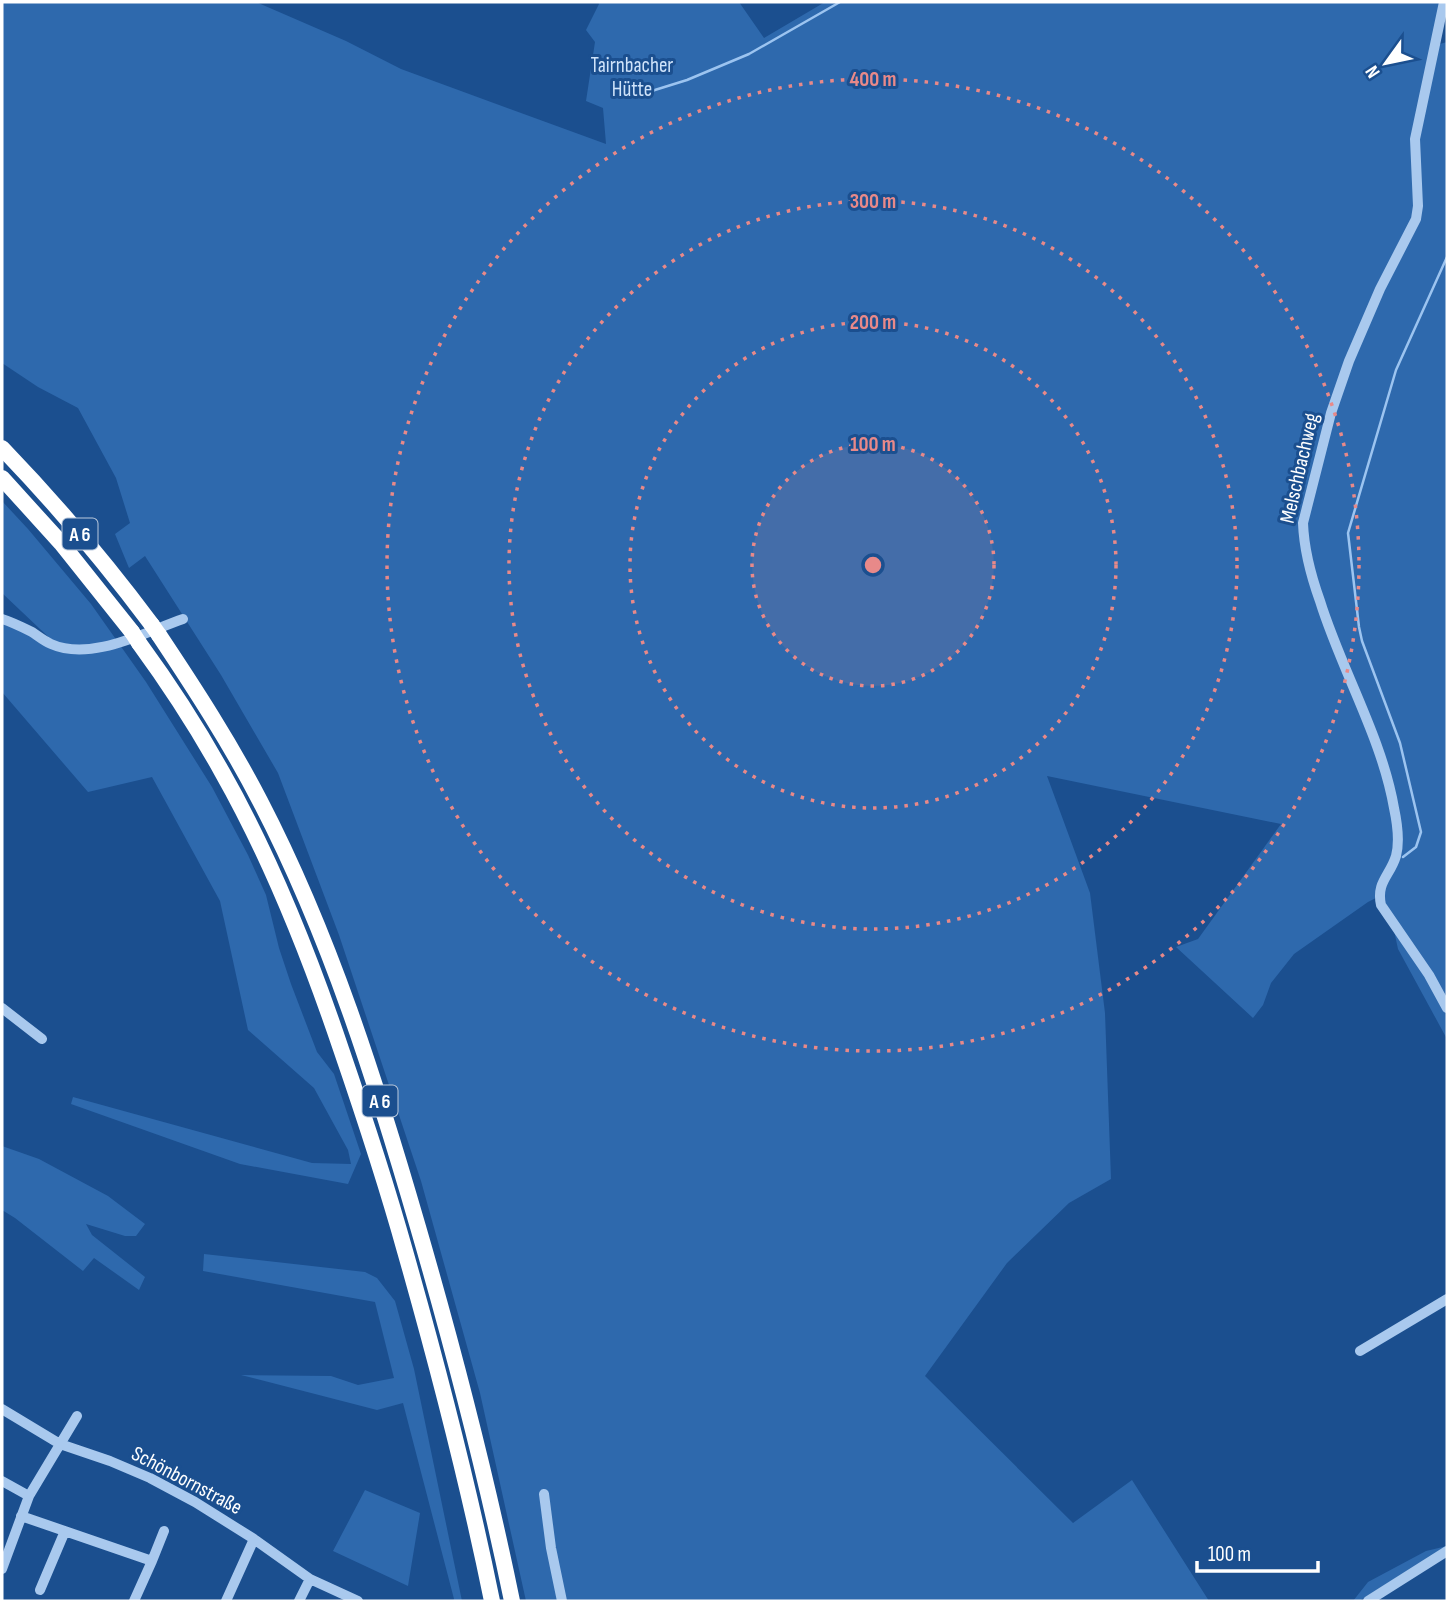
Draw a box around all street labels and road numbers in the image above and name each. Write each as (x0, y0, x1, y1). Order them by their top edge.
street label: Melschbachweg (1275, 411, 1324, 526)
road number: A 6 (62, 519, 98, 550)
road number: A 6 (362, 1086, 398, 1116)
street label: Schönbornstraße (127, 1441, 246, 1520)

